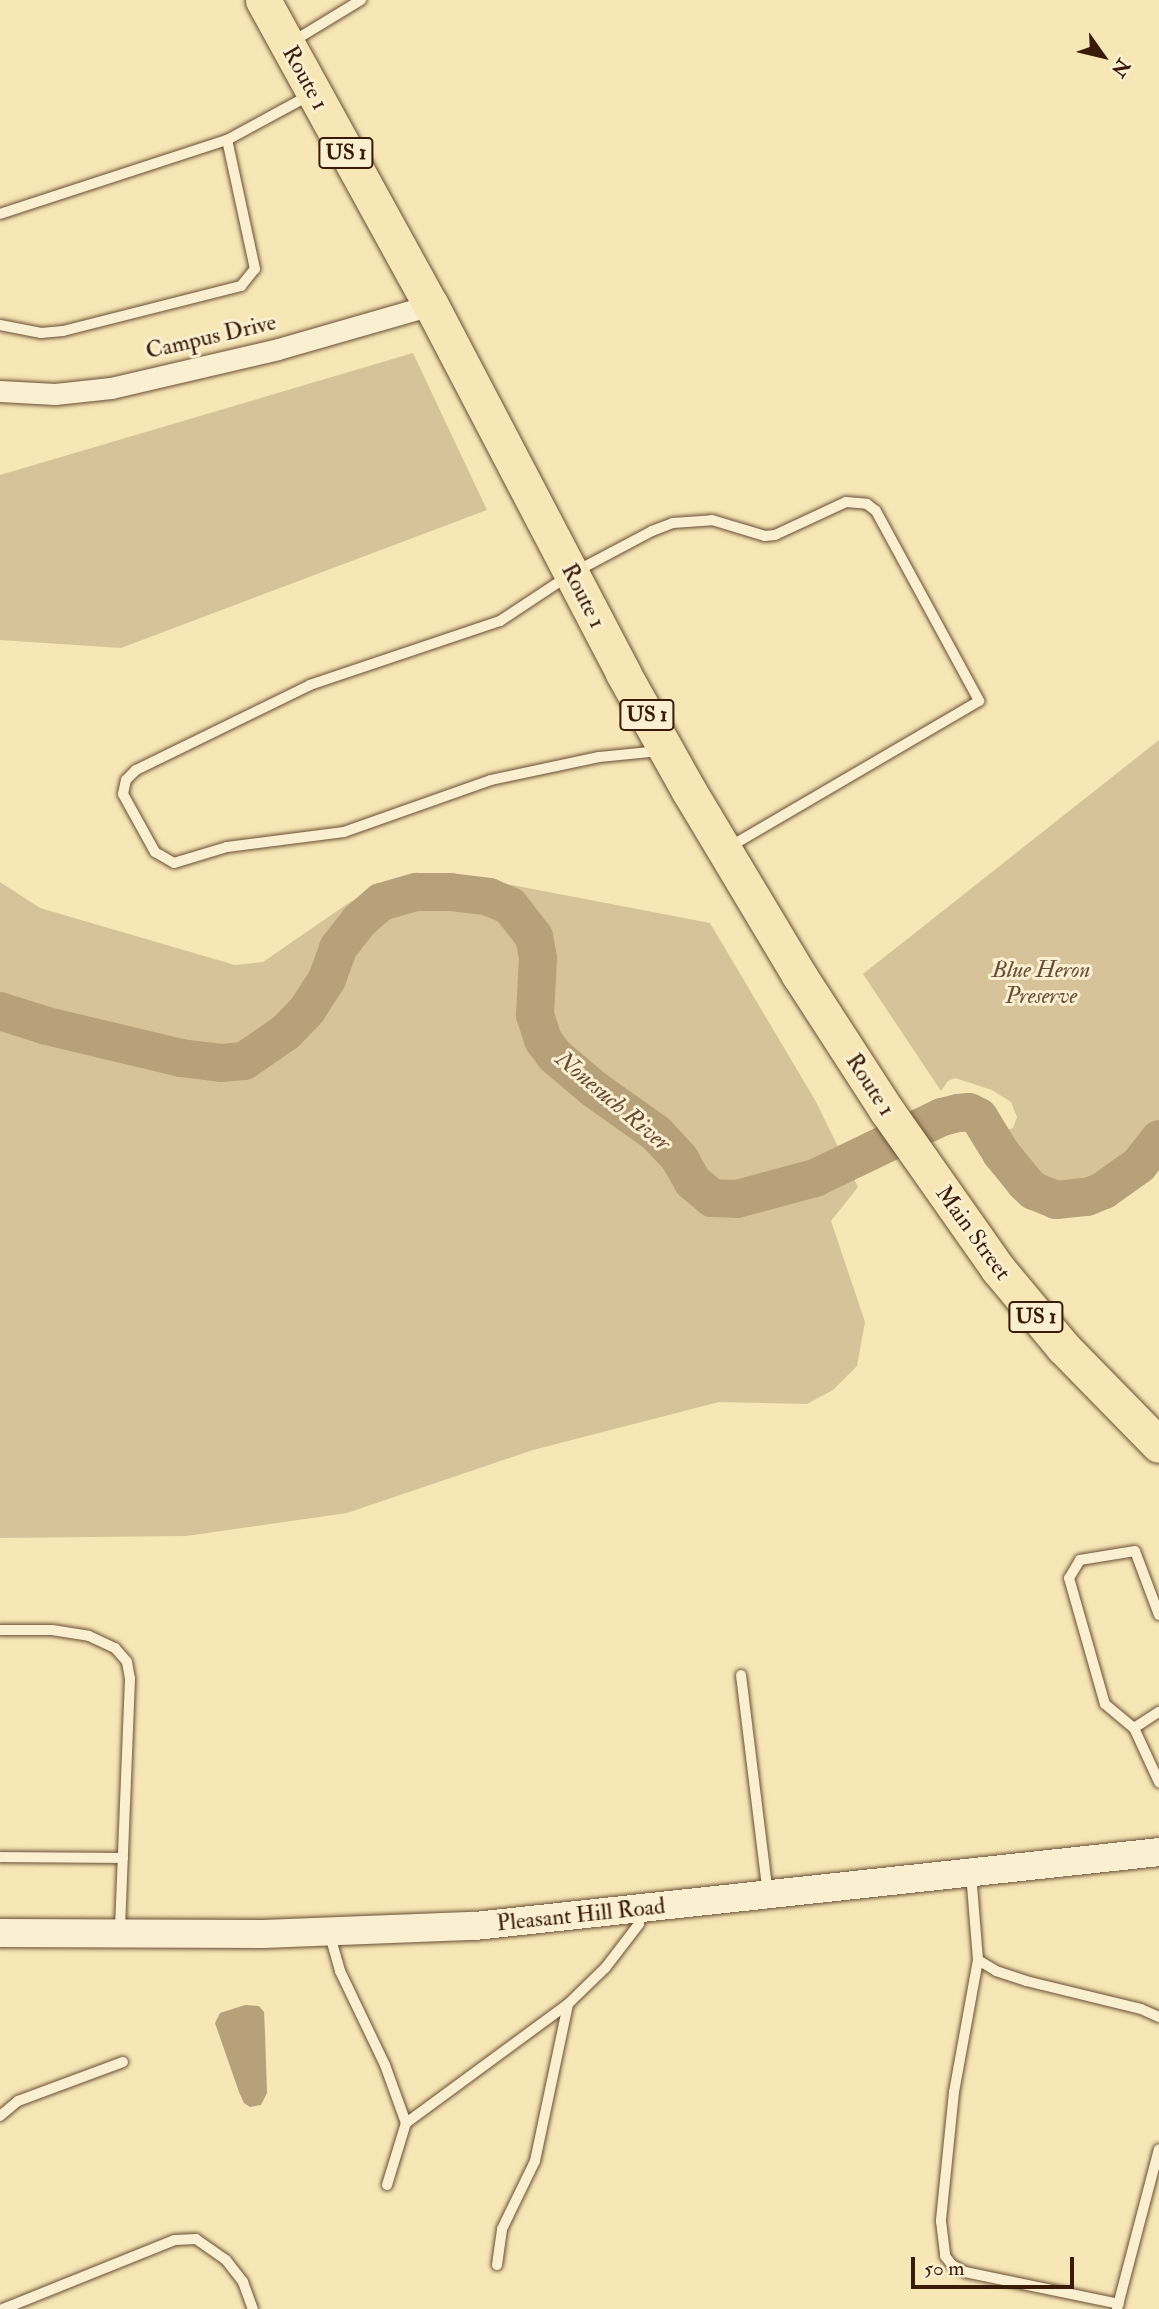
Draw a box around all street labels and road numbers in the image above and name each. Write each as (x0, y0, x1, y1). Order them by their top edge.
street label: Route 1 (276, 41, 334, 115)
road number: US 1 (318, 136, 374, 170)
street label: Campus Drive (143, 309, 279, 365)
street label: Route 1 (555, 559, 611, 633)
road number: US 1 (619, 698, 675, 732)
street label: Route 1 (840, 1048, 900, 1122)
street label: Main Street (930, 1180, 1016, 1286)
road number: US 1 (1008, 1300, 1064, 1334)
street label: Pleasant Hill Road (495, 1892, 667, 1938)

